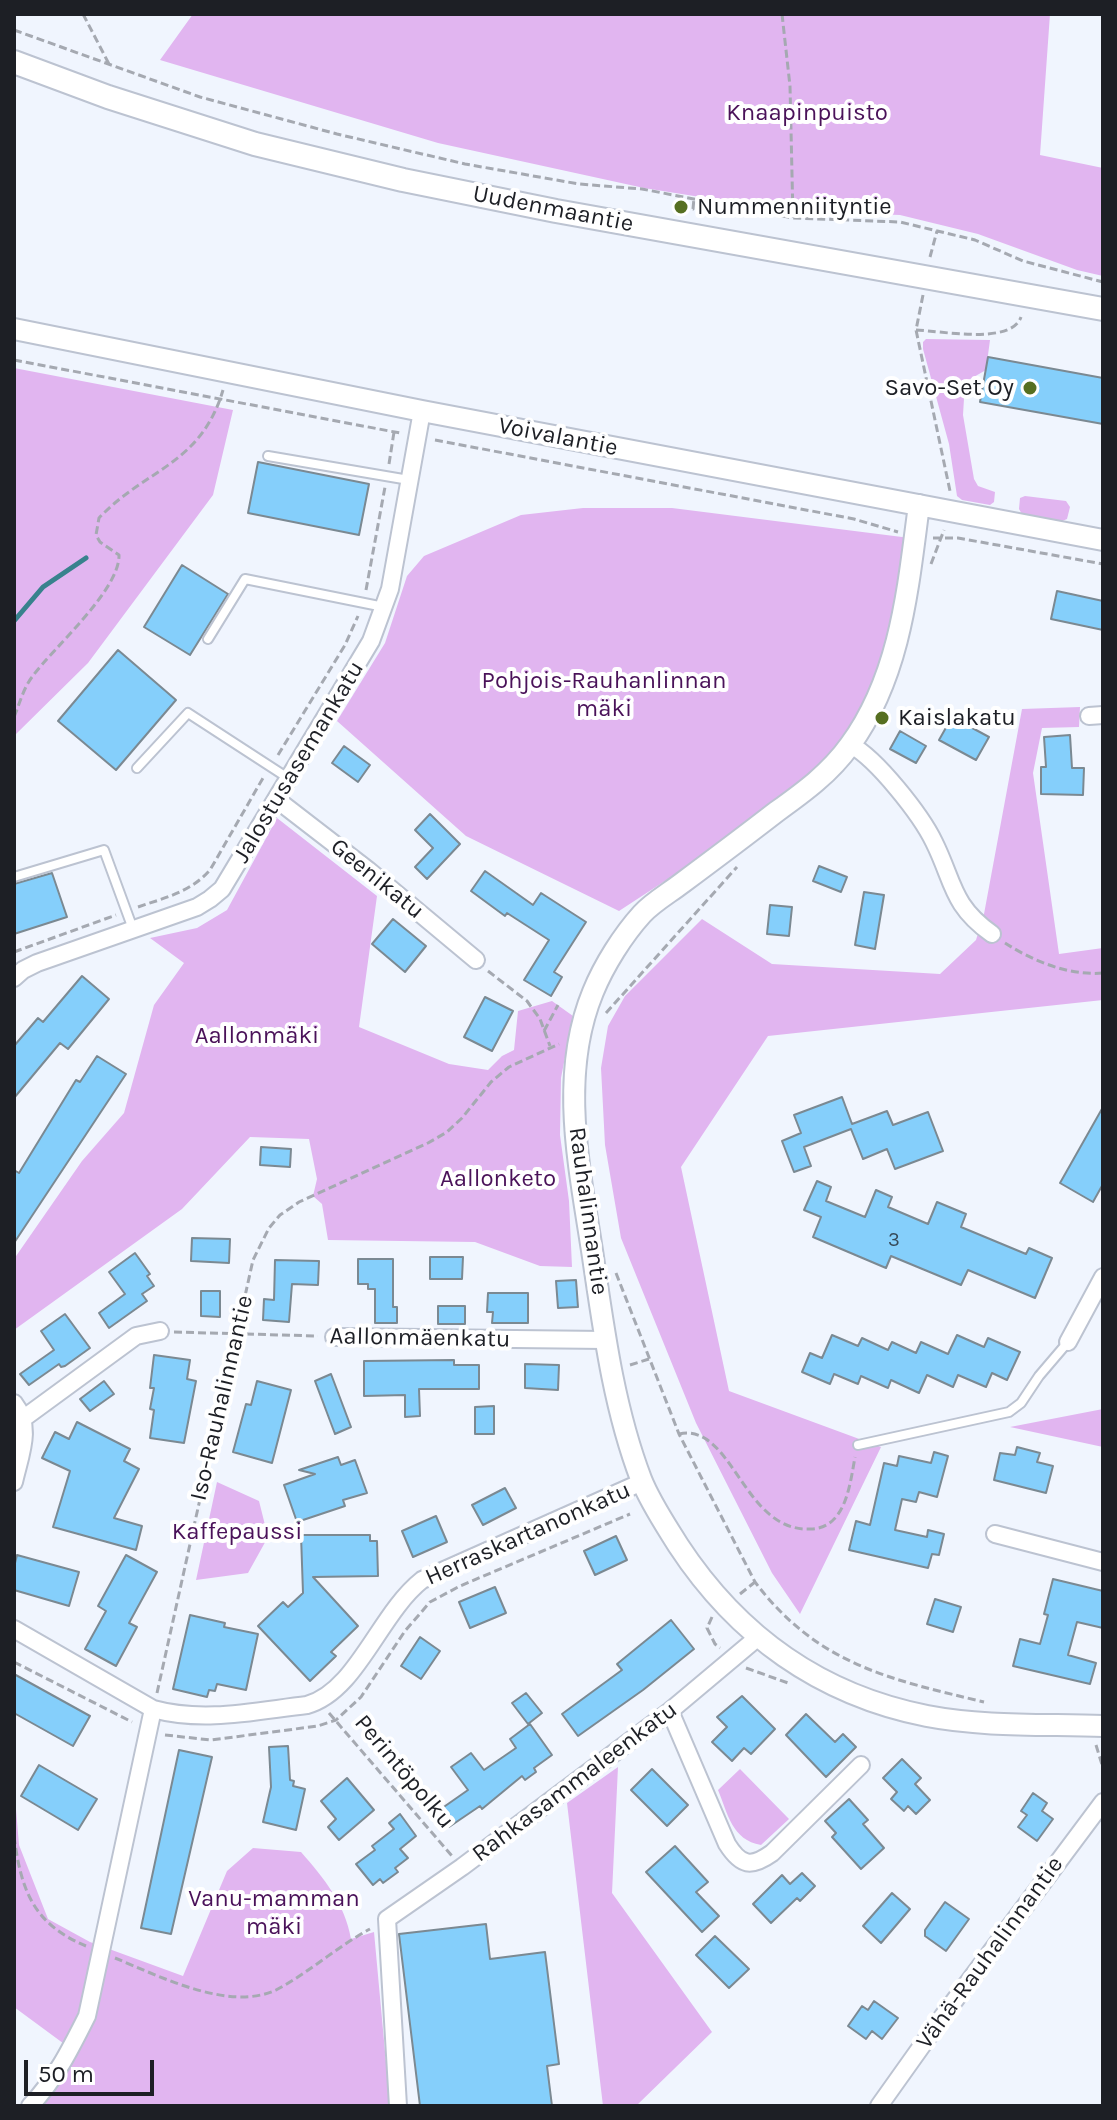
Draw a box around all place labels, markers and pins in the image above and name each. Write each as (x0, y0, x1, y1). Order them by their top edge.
place label: Nummenniityntie (697, 193, 892, 221)
marker: Nummenniityntie (672, 198, 690, 216)
place label: Savo-Set Oy (885, 374, 1014, 402)
marker: Savo-Set Oy (1021, 379, 1039, 397)
place label: Kaislakatu (898, 704, 1016, 732)
marker: Kaislakatu (873, 709, 891, 727)

